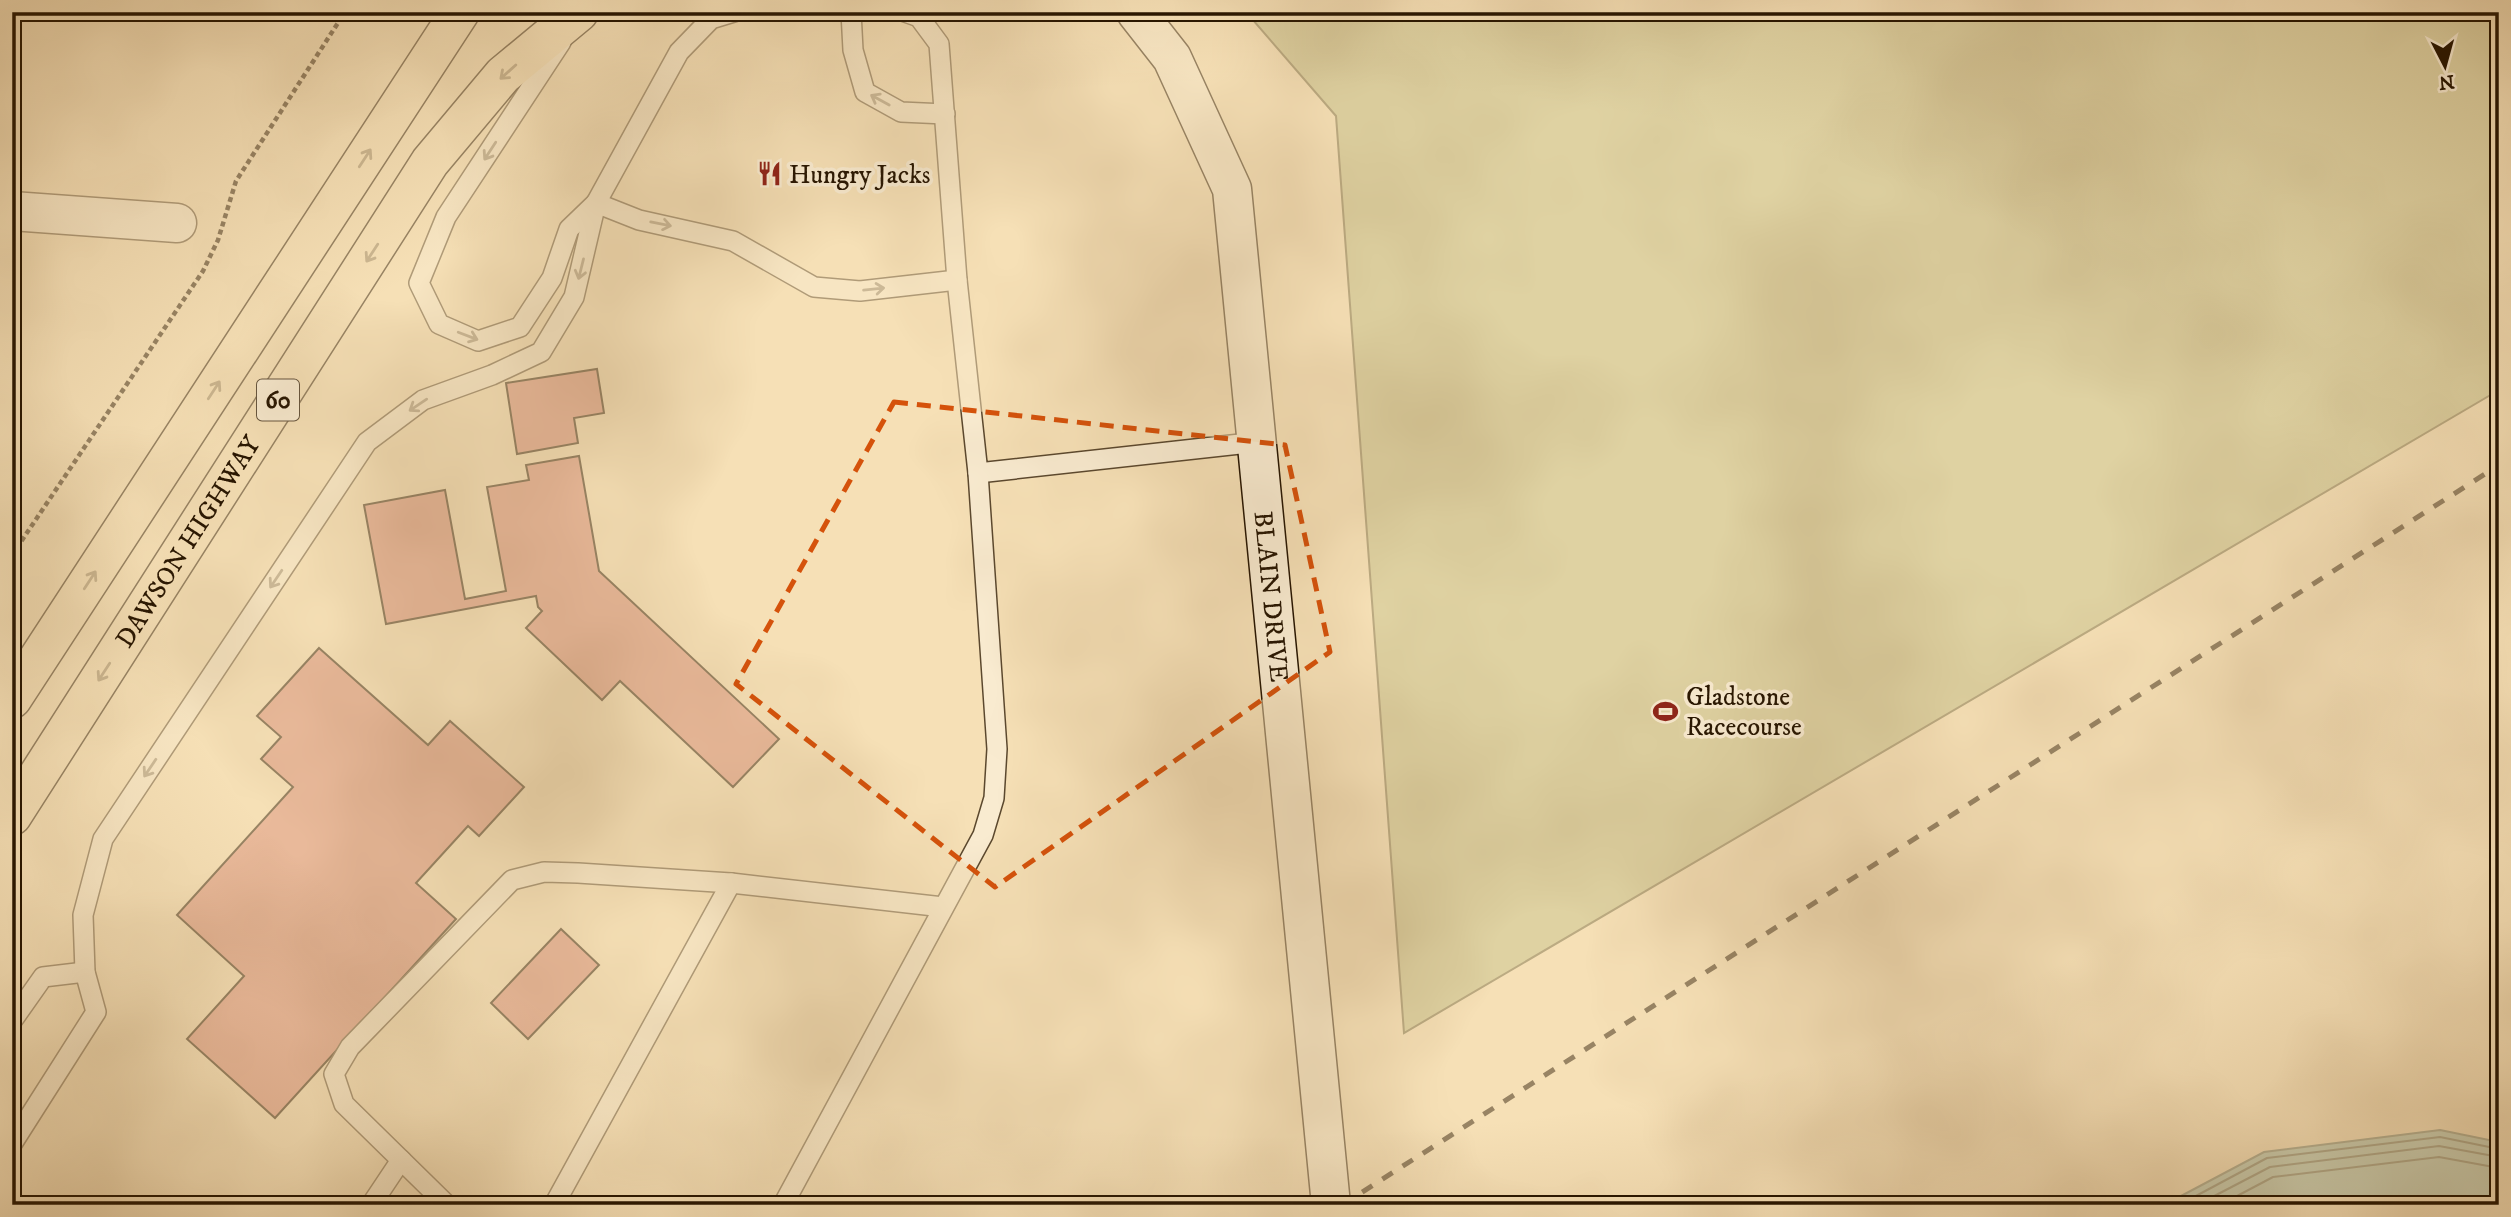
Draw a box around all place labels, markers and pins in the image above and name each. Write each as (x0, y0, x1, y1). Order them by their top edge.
place label: Hungry Jacks (789, 159, 930, 192)
restaurant icon: Hungry Jacks (755, 160, 783, 188)
place label: Gladstone Racecourse (1686, 681, 1802, 744)
sports icon: Gladstone Racecourse (1652, 697, 1680, 725)

